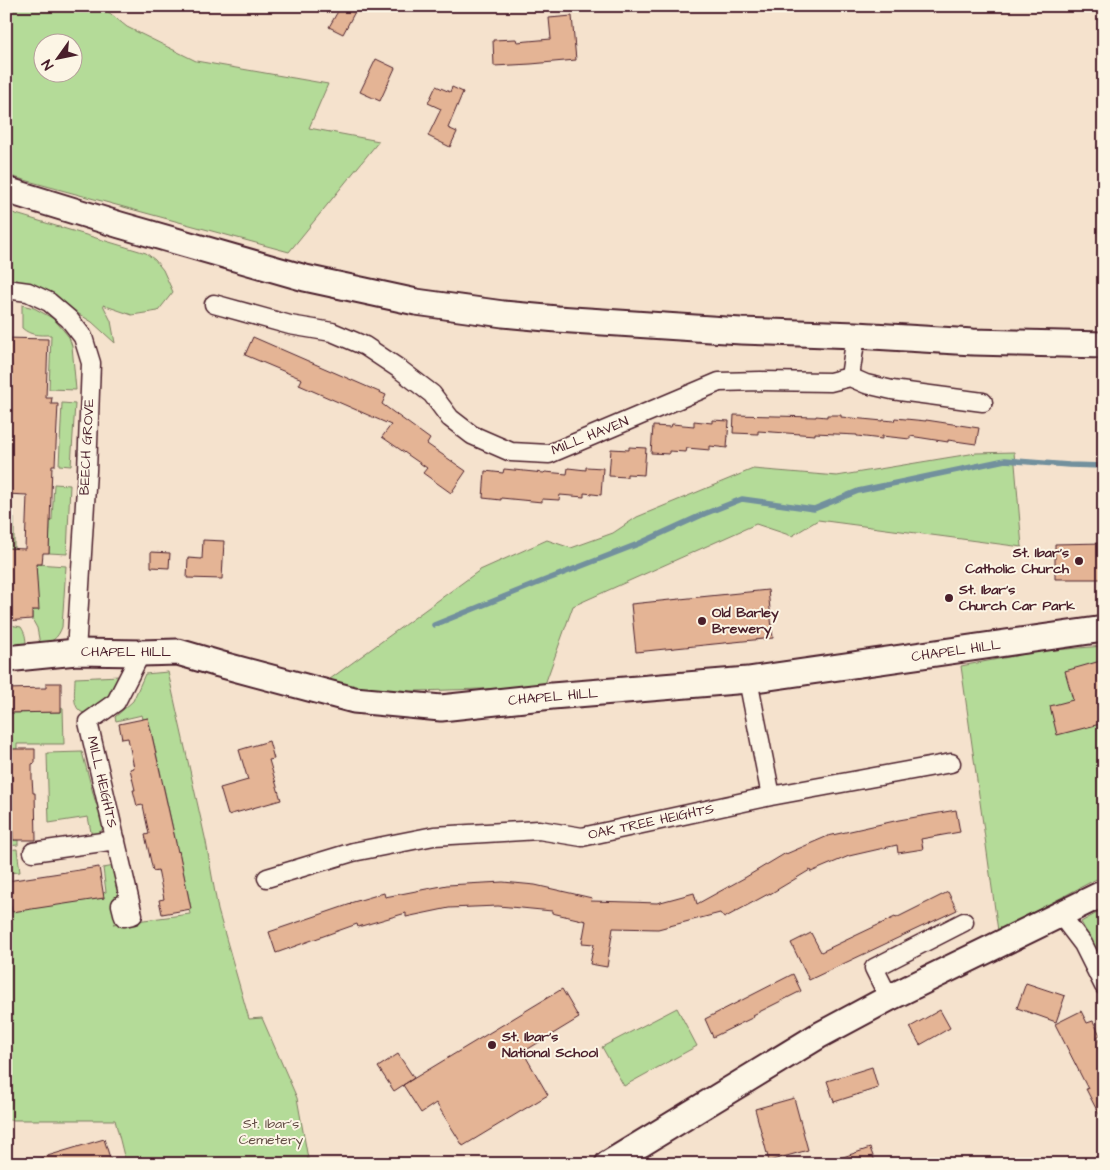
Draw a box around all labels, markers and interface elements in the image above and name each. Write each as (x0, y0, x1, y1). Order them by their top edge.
north arrow (32, 32, 82, 82)
text: N (37, 55, 59, 74)
street label: BEECH GROVE (74, 398, 100, 496)
street label: MILL HAVEN (548, 411, 632, 461)
place label: St. Ibar's Catholic Church (965, 543, 1070, 579)
marker: St. Ibar's Catholic Church (1073, 555, 1085, 567)
place label: St. Ibar's Church Car Park (958, 580, 1075, 616)
marker: St. Ibar's Church Car Park (943, 592, 955, 604)
place label: Old Barley Brewery (712, 603, 779, 639)
marker: Old Barley Brewery (696, 615, 708, 627)
street label: CHAPEL HILL (910, 635, 1002, 667)
street label: CHAPEL HILL (81, 642, 171, 662)
street label: CHAPEL HILL (507, 683, 599, 711)
street label: MILL HEIGHTS (82, 734, 122, 830)
street label: OAK TREE HEIGHTS (586, 799, 716, 845)
place label: St. Ibar's National School (501, 1027, 599, 1063)
marker: St. Ibar's National School (486, 1039, 498, 1051)
park label: St. Ibar's Cemetery (239, 1114, 304, 1150)

